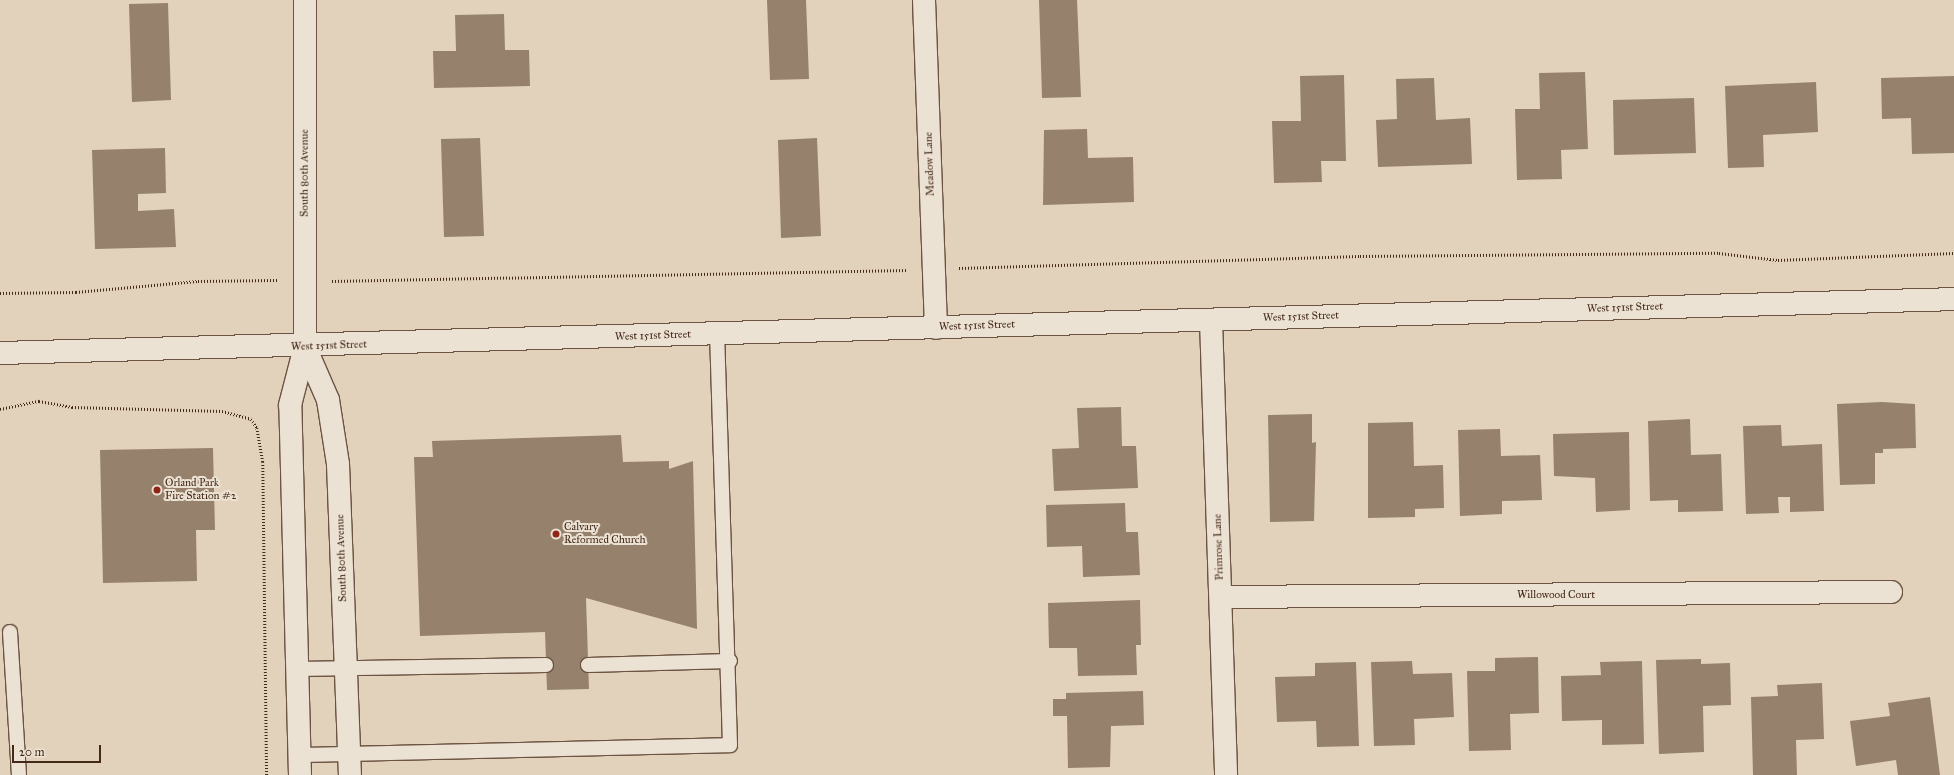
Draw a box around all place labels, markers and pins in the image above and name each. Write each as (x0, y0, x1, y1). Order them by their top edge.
place label: Orland Park Fire Station #2 (165, 477, 236, 503)
marker: Orland Park Fire Station #2 (152, 485, 162, 495)
place label: Calvary Reformed Church (564, 521, 646, 547)
marker: Calvary Reformed Church (551, 529, 561, 539)

